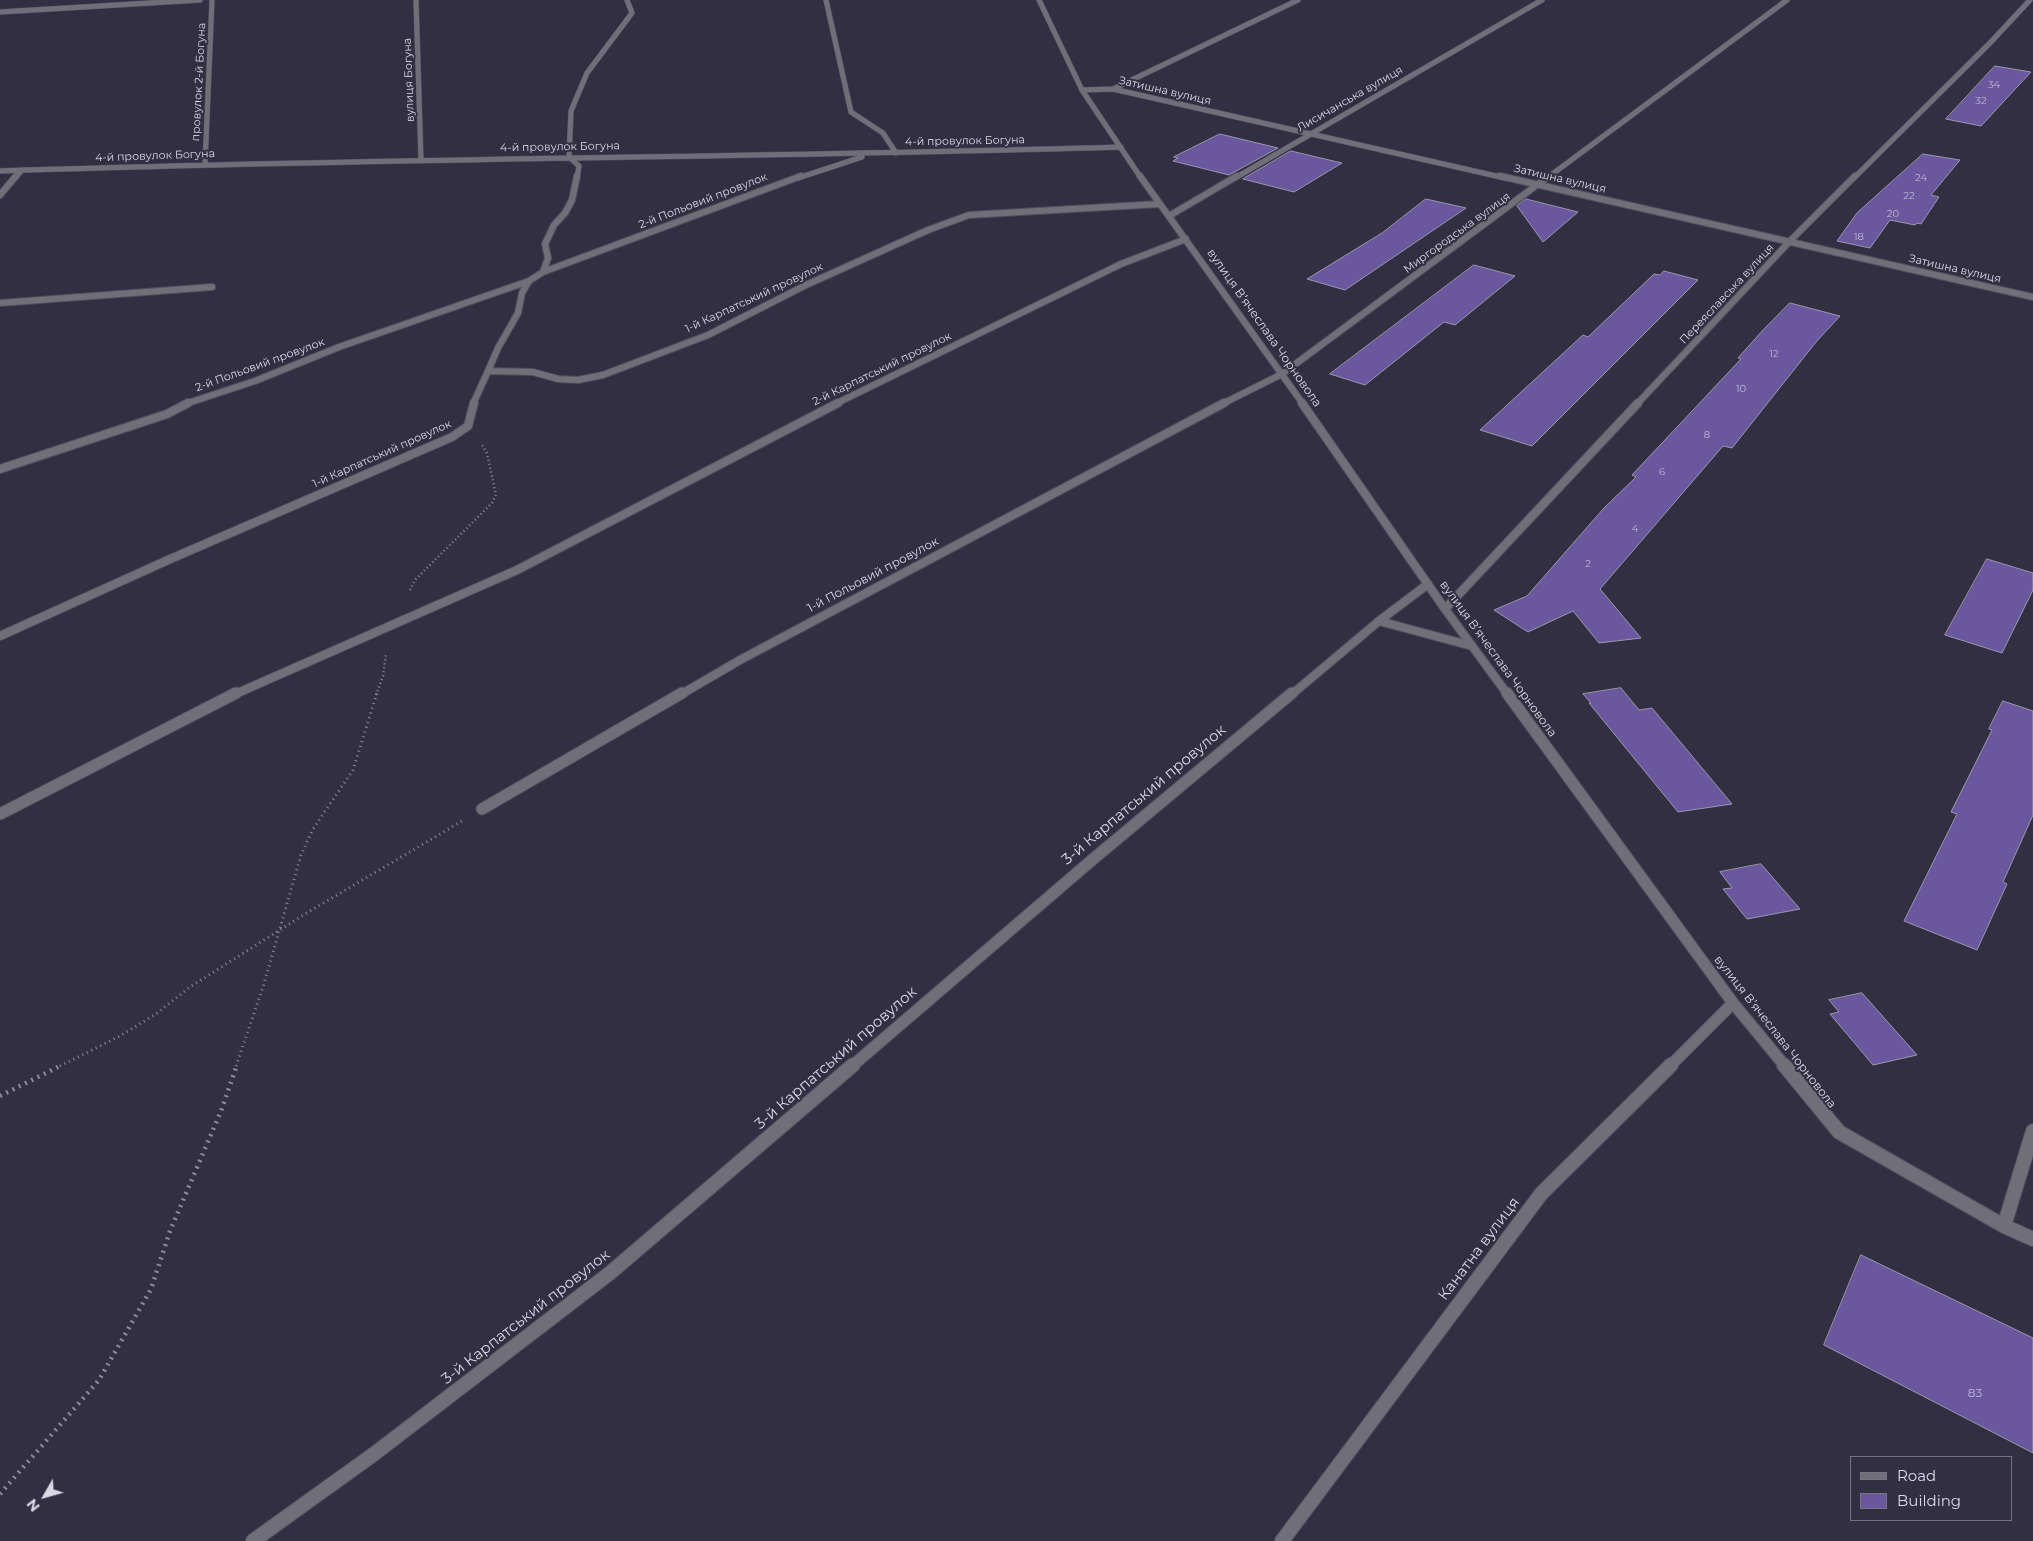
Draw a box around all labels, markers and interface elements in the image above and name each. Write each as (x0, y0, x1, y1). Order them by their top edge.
street label: провулок 2-й Богуна (189, 22, 209, 142)
street label: вулиця Богуна (401, 38, 417, 122)
street label: Лисичанська вулиця (1295, 63, 1405, 135)
street label: Затишна вулиця (1118, 74, 1212, 108)
house number: 34 (1988, 79, 2000, 91)
house number: 32 (1975, 95, 1987, 107)
street label: 4-й провулок Богуна (905, 133, 1025, 149)
street label: 4-й провулок Богуна (500, 139, 620, 155)
street label: 4-й провулок Богуна (95, 147, 215, 165)
street label: Затишна вулиця (1513, 162, 1607, 196)
street label: 2-й Польовий провулок (637, 170, 769, 232)
house number: 24 (1915, 172, 1927, 184)
street label: Миргородська вулиця (1401, 190, 1513, 276)
house number: 22 (1903, 190, 1915, 202)
house number: 20 (1887, 208, 1899, 220)
house number: 18 (1854, 231, 1864, 243)
street label: Переяславська вулиця (1677, 241, 1777, 347)
street label: вулиця Вʼячеслава Чорновола (1204, 246, 1324, 410)
street label: Затишна вулиця (1908, 252, 2002, 286)
street label: 1-й Карпатський провулок (683, 260, 825, 336)
street label: 2-й Карпатський провулок (810, 330, 954, 408)
street label: 2-й Польовий провулок (194, 335, 326, 395)
house number: 12 (1769, 348, 1779, 360)
house number: 10 (1736, 383, 1746, 395)
street label: 1-й Карпатський провулок (311, 417, 453, 491)
house number: 8 (1704, 429, 1710, 441)
house number: 6 (1659, 466, 1665, 478)
house number: 4 (1632, 523, 1638, 535)
street label: 1-й Польовий провулок (805, 534, 941, 616)
house number: 2 (1585, 558, 1591, 570)
street label: вулиця Вʼячеслава Чорновола (1436, 578, 1560, 740)
street label: 3-й Карпатський провулок (1058, 721, 1230, 869)
street label: вулиця Вʼячеслава Чорновола (1711, 953, 1839, 1111)
street label: 3-й Карпатський провулок (751, 983, 921, 1133)
street label: Канатна вулиця (1434, 1194, 1524, 1304)
street label: 3-й Карпатський провулок (438, 1246, 614, 1388)
house number: 83 (1968, 1386, 1982, 1400)
legend (1850, 1456, 2013, 1521)
text: Road (1897, 1466, 1936, 1485)
north arrow (20, 1471, 70, 1521)
text: Building (1897, 1491, 1961, 1510)
text: N (23, 1495, 44, 1515)

